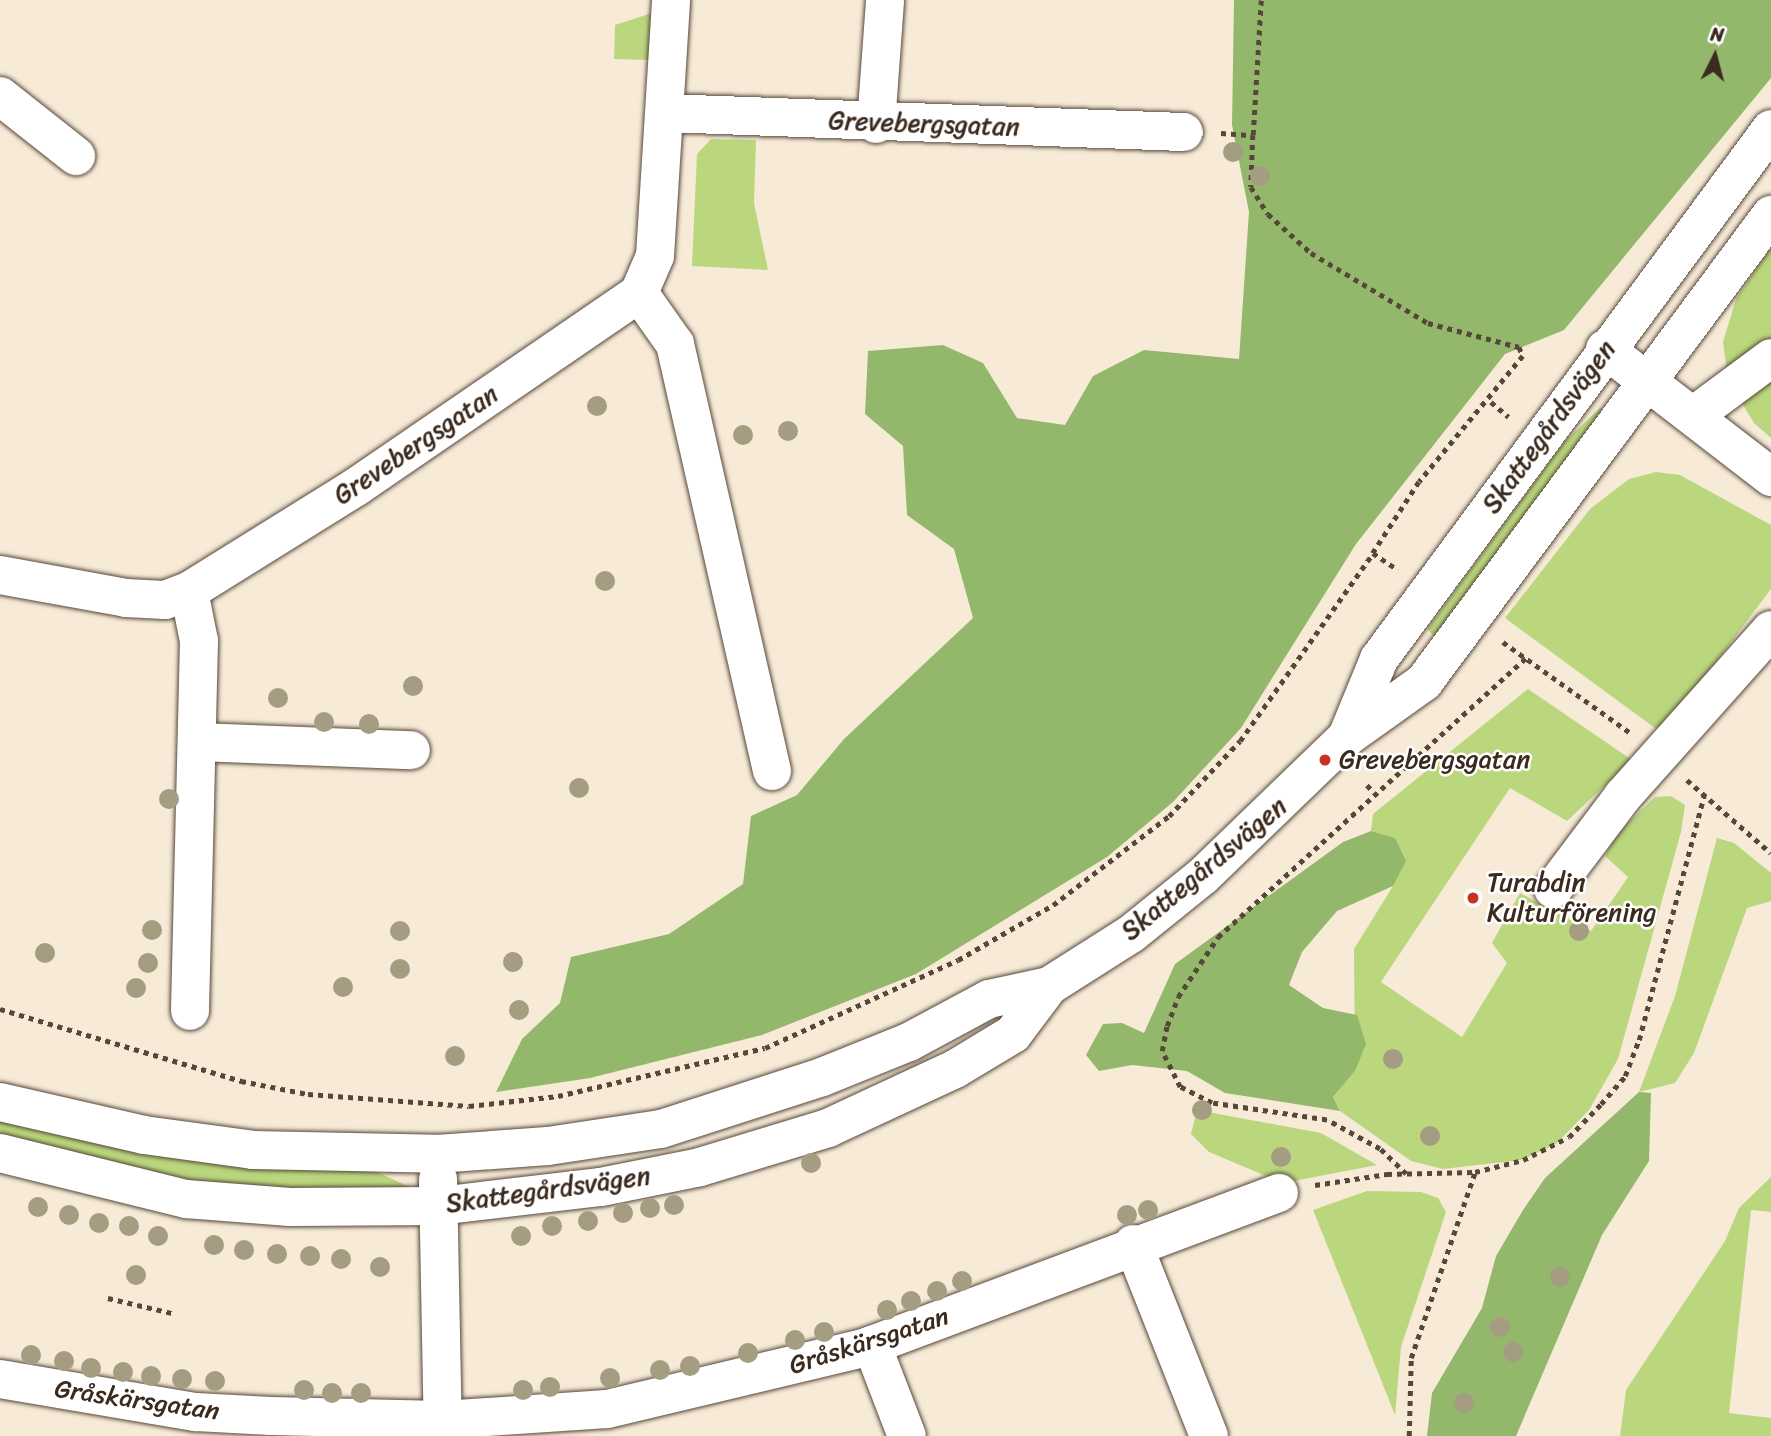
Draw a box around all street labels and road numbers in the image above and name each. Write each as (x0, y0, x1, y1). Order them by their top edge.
street label: Grevebergsgatan (828, 105, 1020, 143)
street label: Skattegårdsvägen (1476, 334, 1622, 520)
street label: Grevebergsgatan (328, 379, 504, 511)
street label: Skattegårdsvägen (1115, 791, 1293, 947)
street label: Skattegårdsvägen (444, 1160, 652, 1220)
street label: Gråskärsgatan (785, 1301, 953, 1381)
street label: Gråskärsgatan (53, 1373, 221, 1427)

